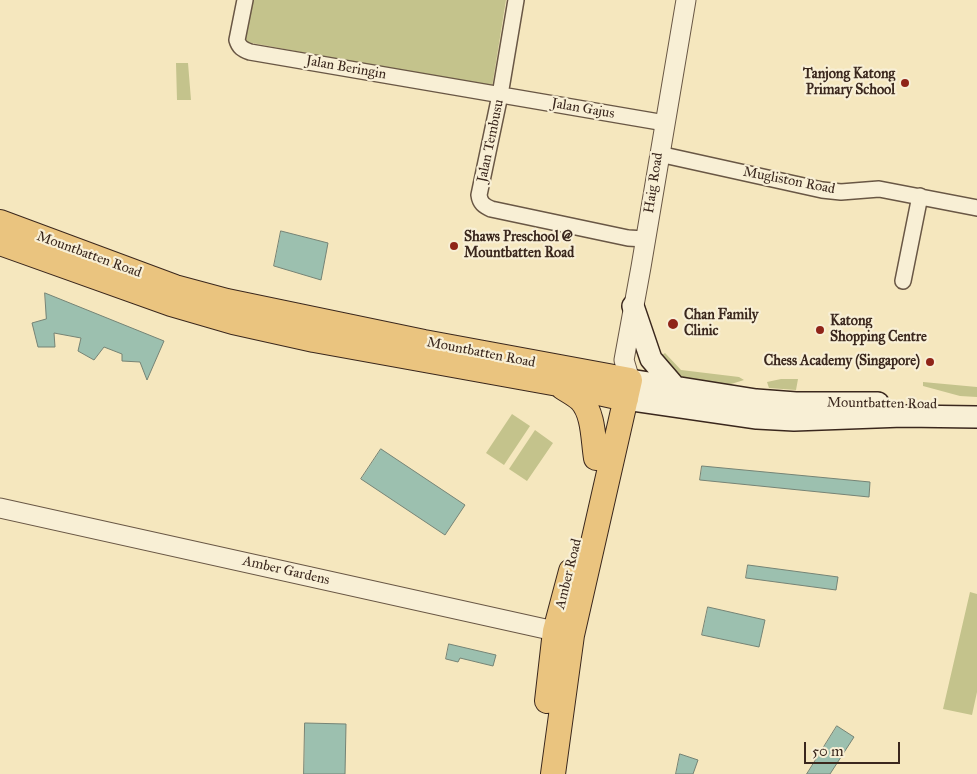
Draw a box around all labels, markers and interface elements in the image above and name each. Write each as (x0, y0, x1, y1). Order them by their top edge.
street label: Jalan Beringin (305, 53, 387, 83)
place label: Tanjong Katong Primary School (803, 67, 895, 100)
marker: Tanjong Katong Primary School (899, 77, 911, 89)
street label: Jalan Gajus (550, 95, 616, 123)
street label: Jalan Tembusu (474, 98, 508, 184)
street label: Haig Road (641, 151, 667, 215)
street label: Mugliston Road (741, 164, 837, 198)
street label: Mountbatten Road (34, 228, 144, 282)
place label: Shaws Preschool @ Mountbatten Road (464, 230, 574, 262)
marker: Shaws Preschool @ Mountbatten Road (448, 240, 460, 252)
place label: Chan Family Clinic (684, 308, 758, 341)
place label: Katong Shopping Centre (830, 314, 927, 347)
marker: Chan Family Clinic (666, 317, 680, 331)
marker: Katong Shopping Centre (814, 324, 826, 336)
street label: Mountbatten Road (425, 334, 537, 372)
place label: Chess Academy (Singapore) (764, 354, 920, 370)
marker: Chess Academy (Singapore) (924, 356, 936, 368)
street label: Mountbatten Road (827, 395, 937, 413)
street label: Amber Road (552, 537, 586, 611)
street label: Amber Gardens (241, 553, 331, 589)
scale bar (807, 732, 903, 764)
text: 50 m (812, 742, 844, 760)

